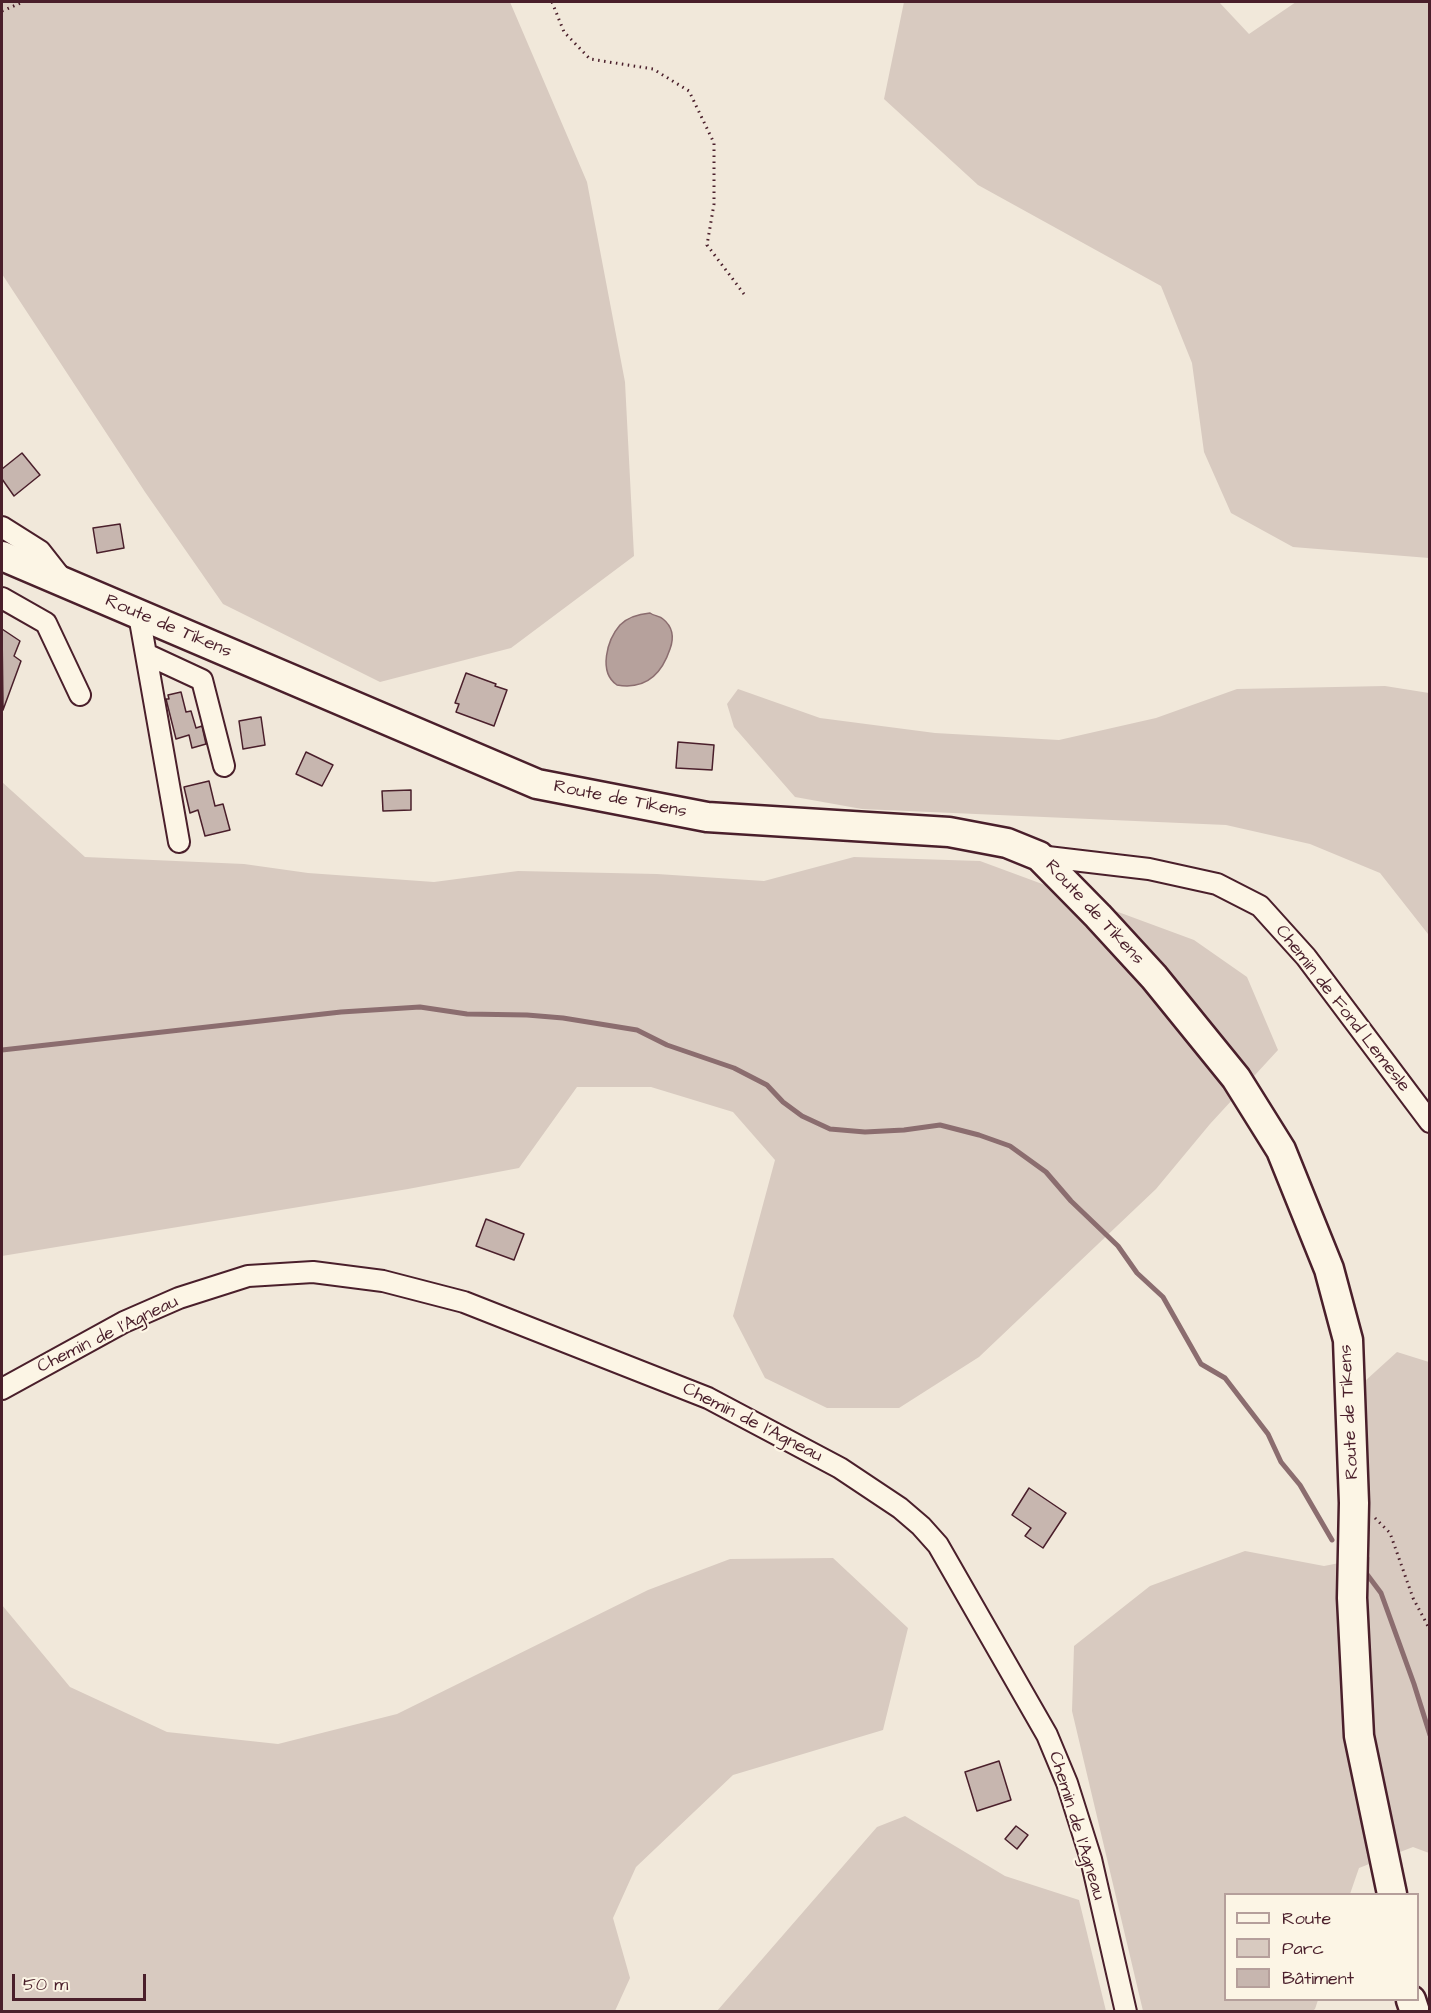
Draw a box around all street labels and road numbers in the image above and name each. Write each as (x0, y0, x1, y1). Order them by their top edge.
street label: Route de Tikens (102, 591, 234, 663)
street label: Route de Tikens (552, 776, 688, 824)
street label: Route de Tikens (1040, 856, 1148, 970)
street label: Chemin de Fond Lemesle (1270, 921, 1414, 1097)
street label: Chemin de l’Agneau (34, 1292, 182, 1378)
street label: Route de Tikens (1336, 1344, 1364, 1480)
street label: Chemin de l’Agneau (678, 1378, 826, 1468)
street label: Chemin de l’Agneau (1043, 1749, 1109, 1903)

